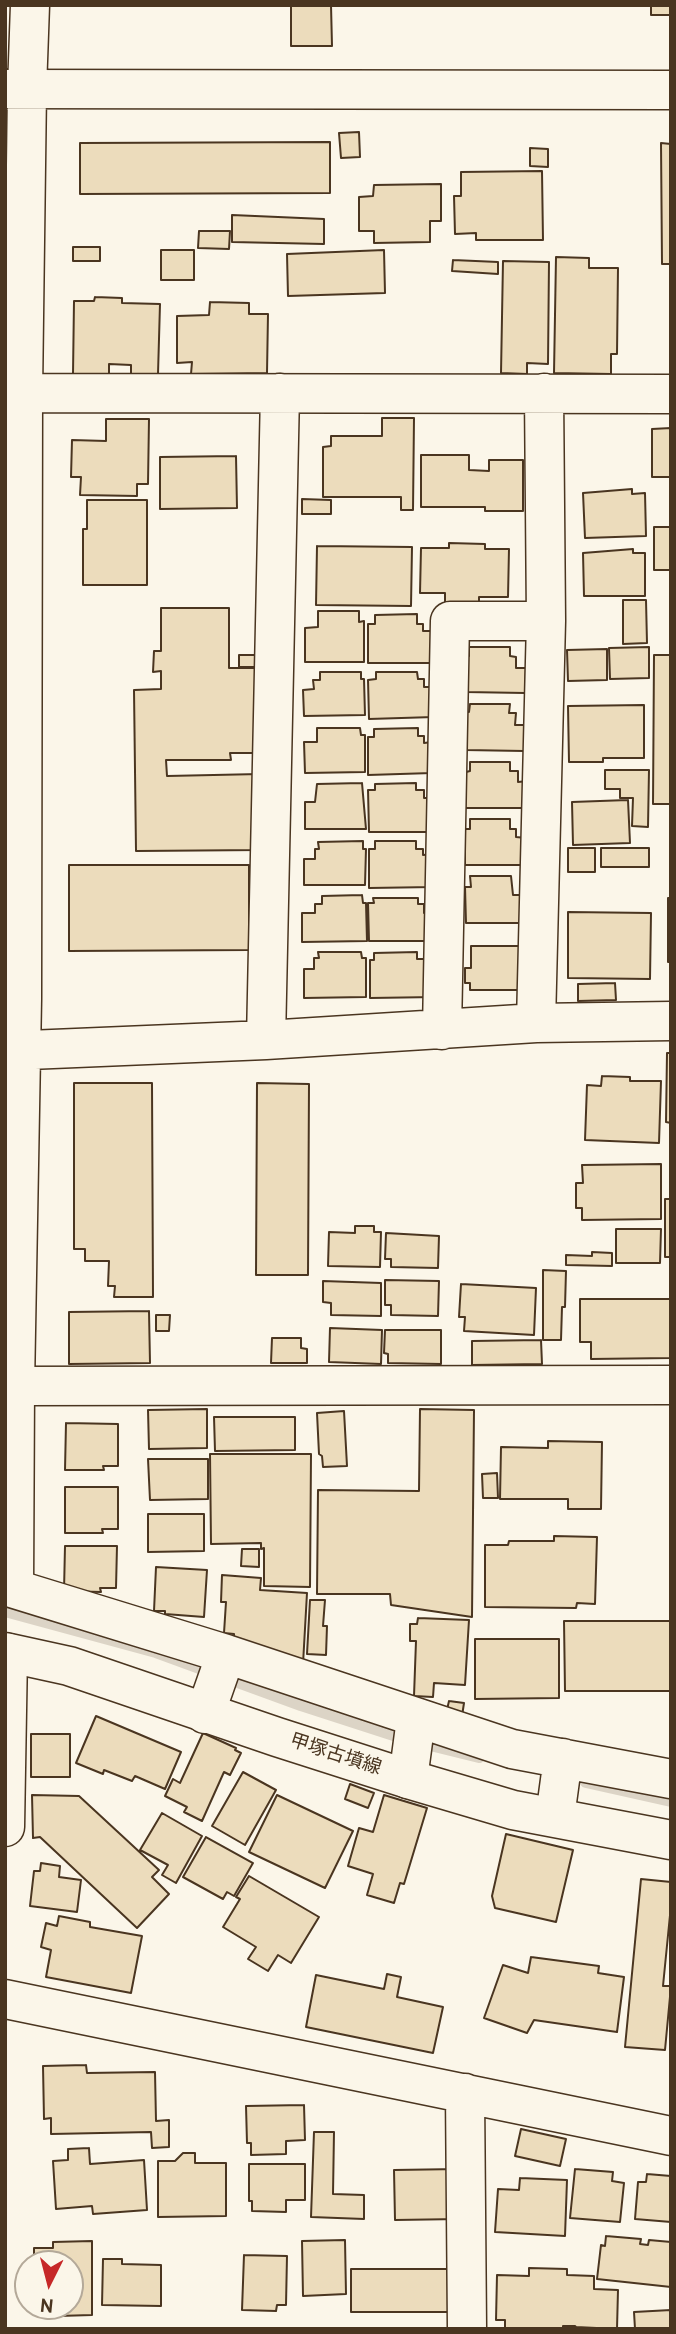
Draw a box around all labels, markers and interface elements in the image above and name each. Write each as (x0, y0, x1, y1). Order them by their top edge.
street label: 甲塚古墳線 (286, 1730, 384, 1782)
north arrow (14, 2250, 84, 2320)
text: N (39, 2291, 55, 2317)

